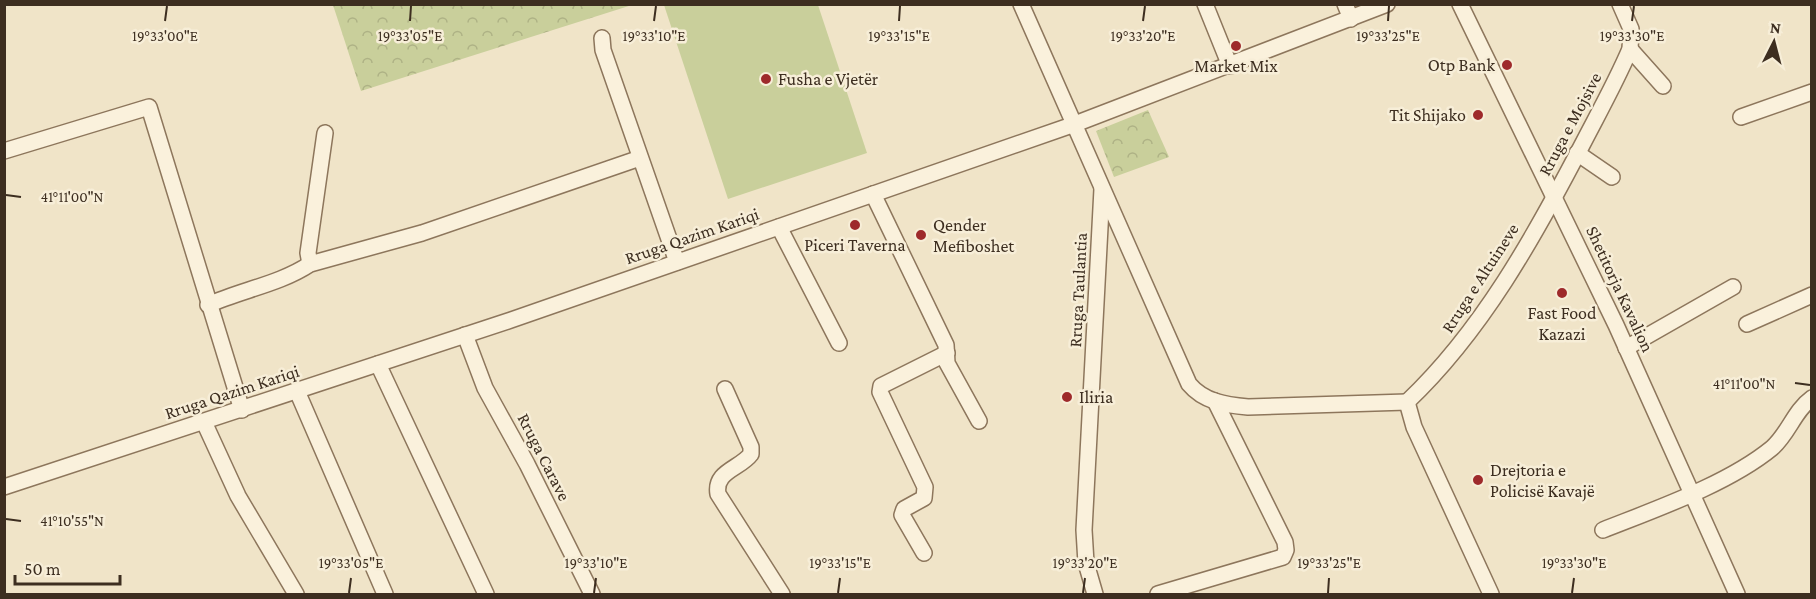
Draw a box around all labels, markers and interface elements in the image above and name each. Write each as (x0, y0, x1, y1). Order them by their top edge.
north arrow (1744, 12, 1804, 72)
text: N (1769, 19, 1782, 37)
text: 19°33'00"E (132, 28, 198, 44)
text: 19°33'05"E (378, 28, 442, 44)
text: 19°33'10"E (623, 28, 685, 44)
text: 19°33'15"E (868, 28, 930, 44)
text: 19°33'20"E (1111, 28, 1175, 44)
text: 19°33'25"E (1356, 28, 1420, 44)
text: 19°33'30"E (1600, 28, 1664, 44)
marker: Market Mix (1229, 39, 1243, 53)
place label: Otp Bank (1428, 55, 1495, 75)
place label: Market Mix (1194, 56, 1278, 76)
marker: Otp Bank (1500, 58, 1514, 72)
place label: Fusha e Vjetër (778, 69, 879, 90)
street label: Rruga e Mojsive (1534, 69, 1606, 179)
marker: Fusha e Vjetër (759, 72, 773, 86)
place label: Tit Shijako (1389, 105, 1466, 126)
marker: Tit Shijako (1471, 108, 1485, 122)
text: 41°11'00"N (41, 189, 104, 205)
street label: Rruga Qazim Kariqi (622, 204, 762, 268)
place label: Qender Mefiboshet (933, 215, 1015, 256)
marker: Piceri Taverna (848, 218, 862, 232)
street label: Rruga e Altuineve (1437, 220, 1523, 336)
street label: Shetitorja Kavalion (1581, 223, 1658, 356)
marker: Qender Mefiboshet (914, 228, 928, 242)
street label: Rruga Taulantia (1065, 232, 1091, 348)
place label: Piceri Taverna (804, 235, 906, 255)
marker: Fast Food Kazazi (1555, 286, 1569, 300)
place label: Fast Food Kazazi (1527, 303, 1597, 344)
street label: Rruga Qazim Kariqi (162, 361, 302, 423)
text: 41°11'00"N (1713, 376, 1776, 392)
place label: Iliria (1079, 387, 1113, 407)
marker: Iliria (1060, 390, 1074, 404)
street label: Rruga Carave (513, 410, 575, 504)
place label: Drejtoria e Policisë Kavajë (1490, 460, 1595, 502)
marker: Drejtoria e Policisë Kavajë (1471, 473, 1485, 487)
text: 41°10'55"N (40, 513, 104, 529)
scale bar (15, 548, 120, 586)
text: 19°33'05"E (319, 555, 383, 571)
text: 19°33'10"E (565, 555, 627, 571)
text: 19°33'15"E (809, 555, 871, 571)
text: 19°33'20"E (1053, 555, 1117, 571)
text: 19°33'25"E (1297, 555, 1361, 571)
text: 19°33'30"E (1542, 555, 1606, 571)
text: 50 m (24, 559, 61, 579)

